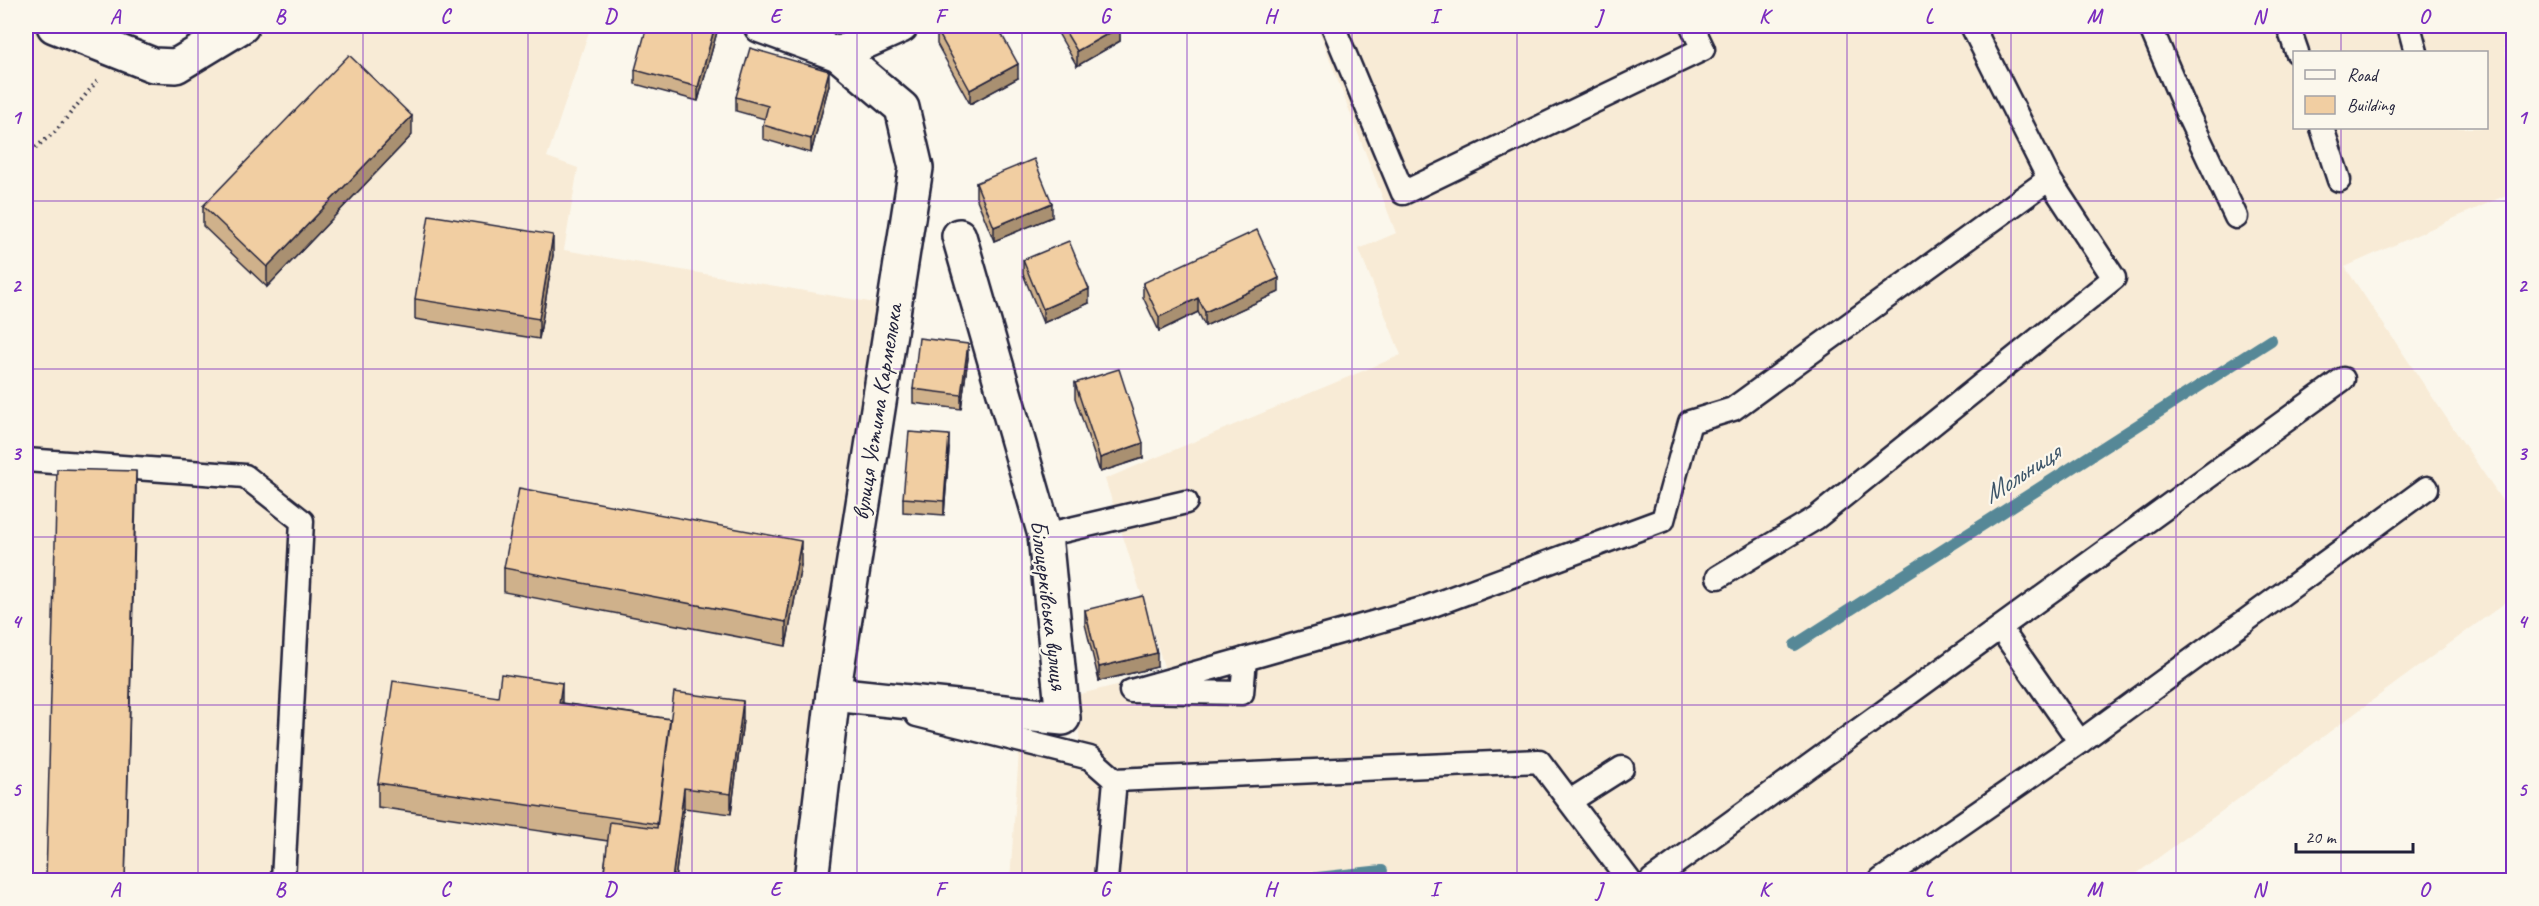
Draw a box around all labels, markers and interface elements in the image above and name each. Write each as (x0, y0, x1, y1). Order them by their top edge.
text: A (110, 4, 122, 29)
text: B (275, 4, 287, 29)
text: C (440, 4, 452, 29)
text: D (604, 4, 618, 29)
text: E (770, 4, 784, 29)
text: F (935, 4, 949, 29)
text: G (1100, 4, 1113, 29)
text: H (1264, 4, 1279, 29)
text: I (1430, 4, 1443, 29)
text: J (1594, 4, 1606, 29)
text: K (1759, 4, 1773, 29)
text: L (1925, 4, 1935, 29)
text: M (2087, 4, 2104, 29)
text: N (2253, 4, 2269, 29)
text: O (2419, 4, 2432, 29)
legend (2293, 51, 2488, 129)
text: Road (2347, 64, 2380, 86)
text: Building (2347, 94, 2396, 116)
text: 1 (12, 105, 23, 130)
text: 1 (2518, 105, 2529, 130)
text: 2 (12, 273, 23, 298)
text: 2 (2518, 273, 2529, 298)
street label: вулиця Устима Кармелюка (845, 300, 909, 522)
water label: Мольниця (1976, 434, 2070, 511)
text: 3 (12, 441, 23, 466)
text: 3 (2518, 441, 2529, 466)
street label: Білоцерківська вулиця (1024, 518, 1074, 693)
text: 4 (12, 609, 24, 634)
text: 4 (2518, 609, 2530, 634)
text: 5 (12, 777, 23, 802)
text: 5 (2518, 777, 2529, 802)
scale bar (2296, 816, 2413, 854)
text: 20 m (2305, 826, 2338, 848)
text: A (110, 877, 122, 902)
text: B (275, 877, 287, 902)
text: C (440, 877, 452, 902)
text: D (604, 877, 618, 902)
text: E (770, 877, 784, 902)
text: F (935, 877, 949, 902)
text: G (1100, 877, 1113, 902)
text: H (1264, 877, 1279, 902)
text: I (1430, 877, 1443, 902)
text: J (1594, 877, 1606, 902)
text: K (1759, 877, 1773, 902)
text: L (1925, 877, 1935, 902)
text: M (2087, 877, 2104, 902)
text: N (2253, 877, 2269, 902)
text: O (2419, 877, 2432, 902)

